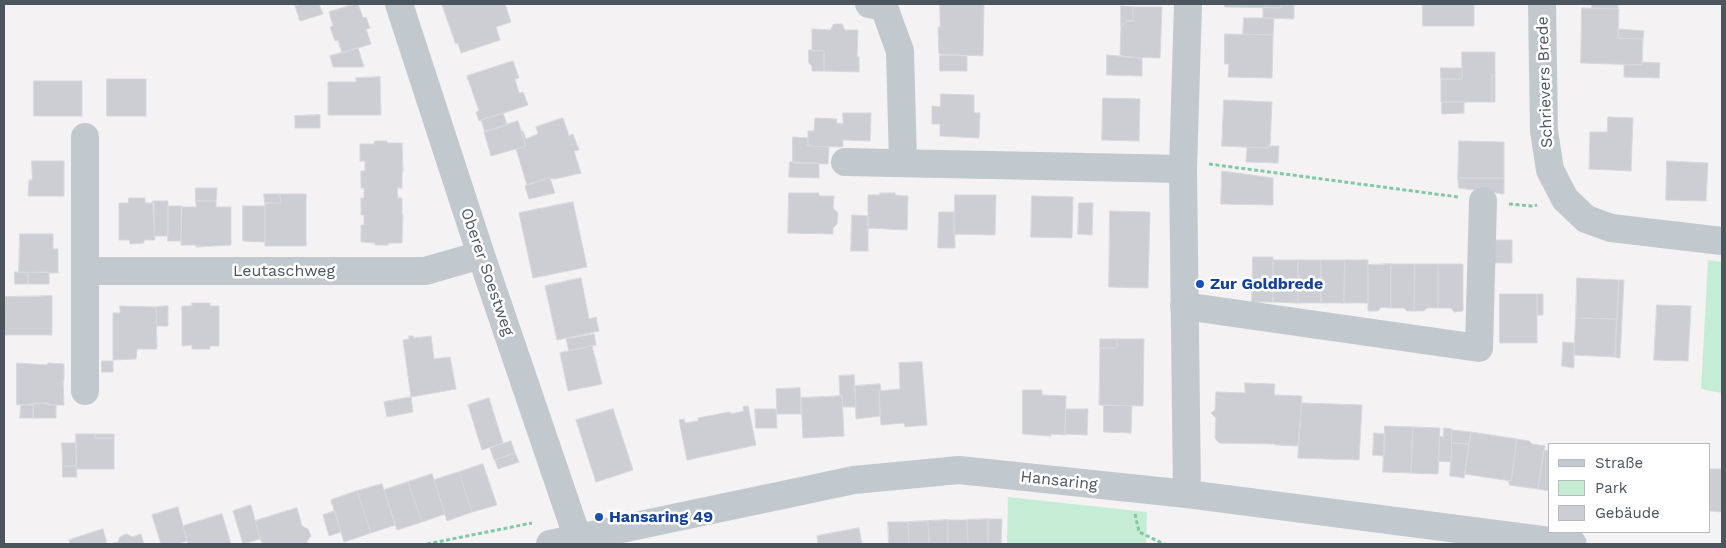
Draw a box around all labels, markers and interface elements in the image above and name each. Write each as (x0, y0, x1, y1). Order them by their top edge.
street label: Schrievers Brede (1533, 16, 1557, 148)
street label: Oberer Soestweg (456, 206, 518, 338)
street label: Leutaschweg (233, 261, 335, 281)
place label: Zur Goldbrede (1210, 274, 1323, 294)
marker: Zur Goldbrede (1194, 278, 1206, 290)
legend (1548, 443, 1711, 533)
text: Straße (1595, 454, 1643, 472)
street label: Hansaring (1020, 467, 1098, 495)
text: Park (1595, 479, 1627, 497)
text: Gebäude (1595, 504, 1660, 522)
place label: Hansaring 49 (609, 507, 713, 527)
marker: Hansaring 49 (593, 511, 605, 523)

